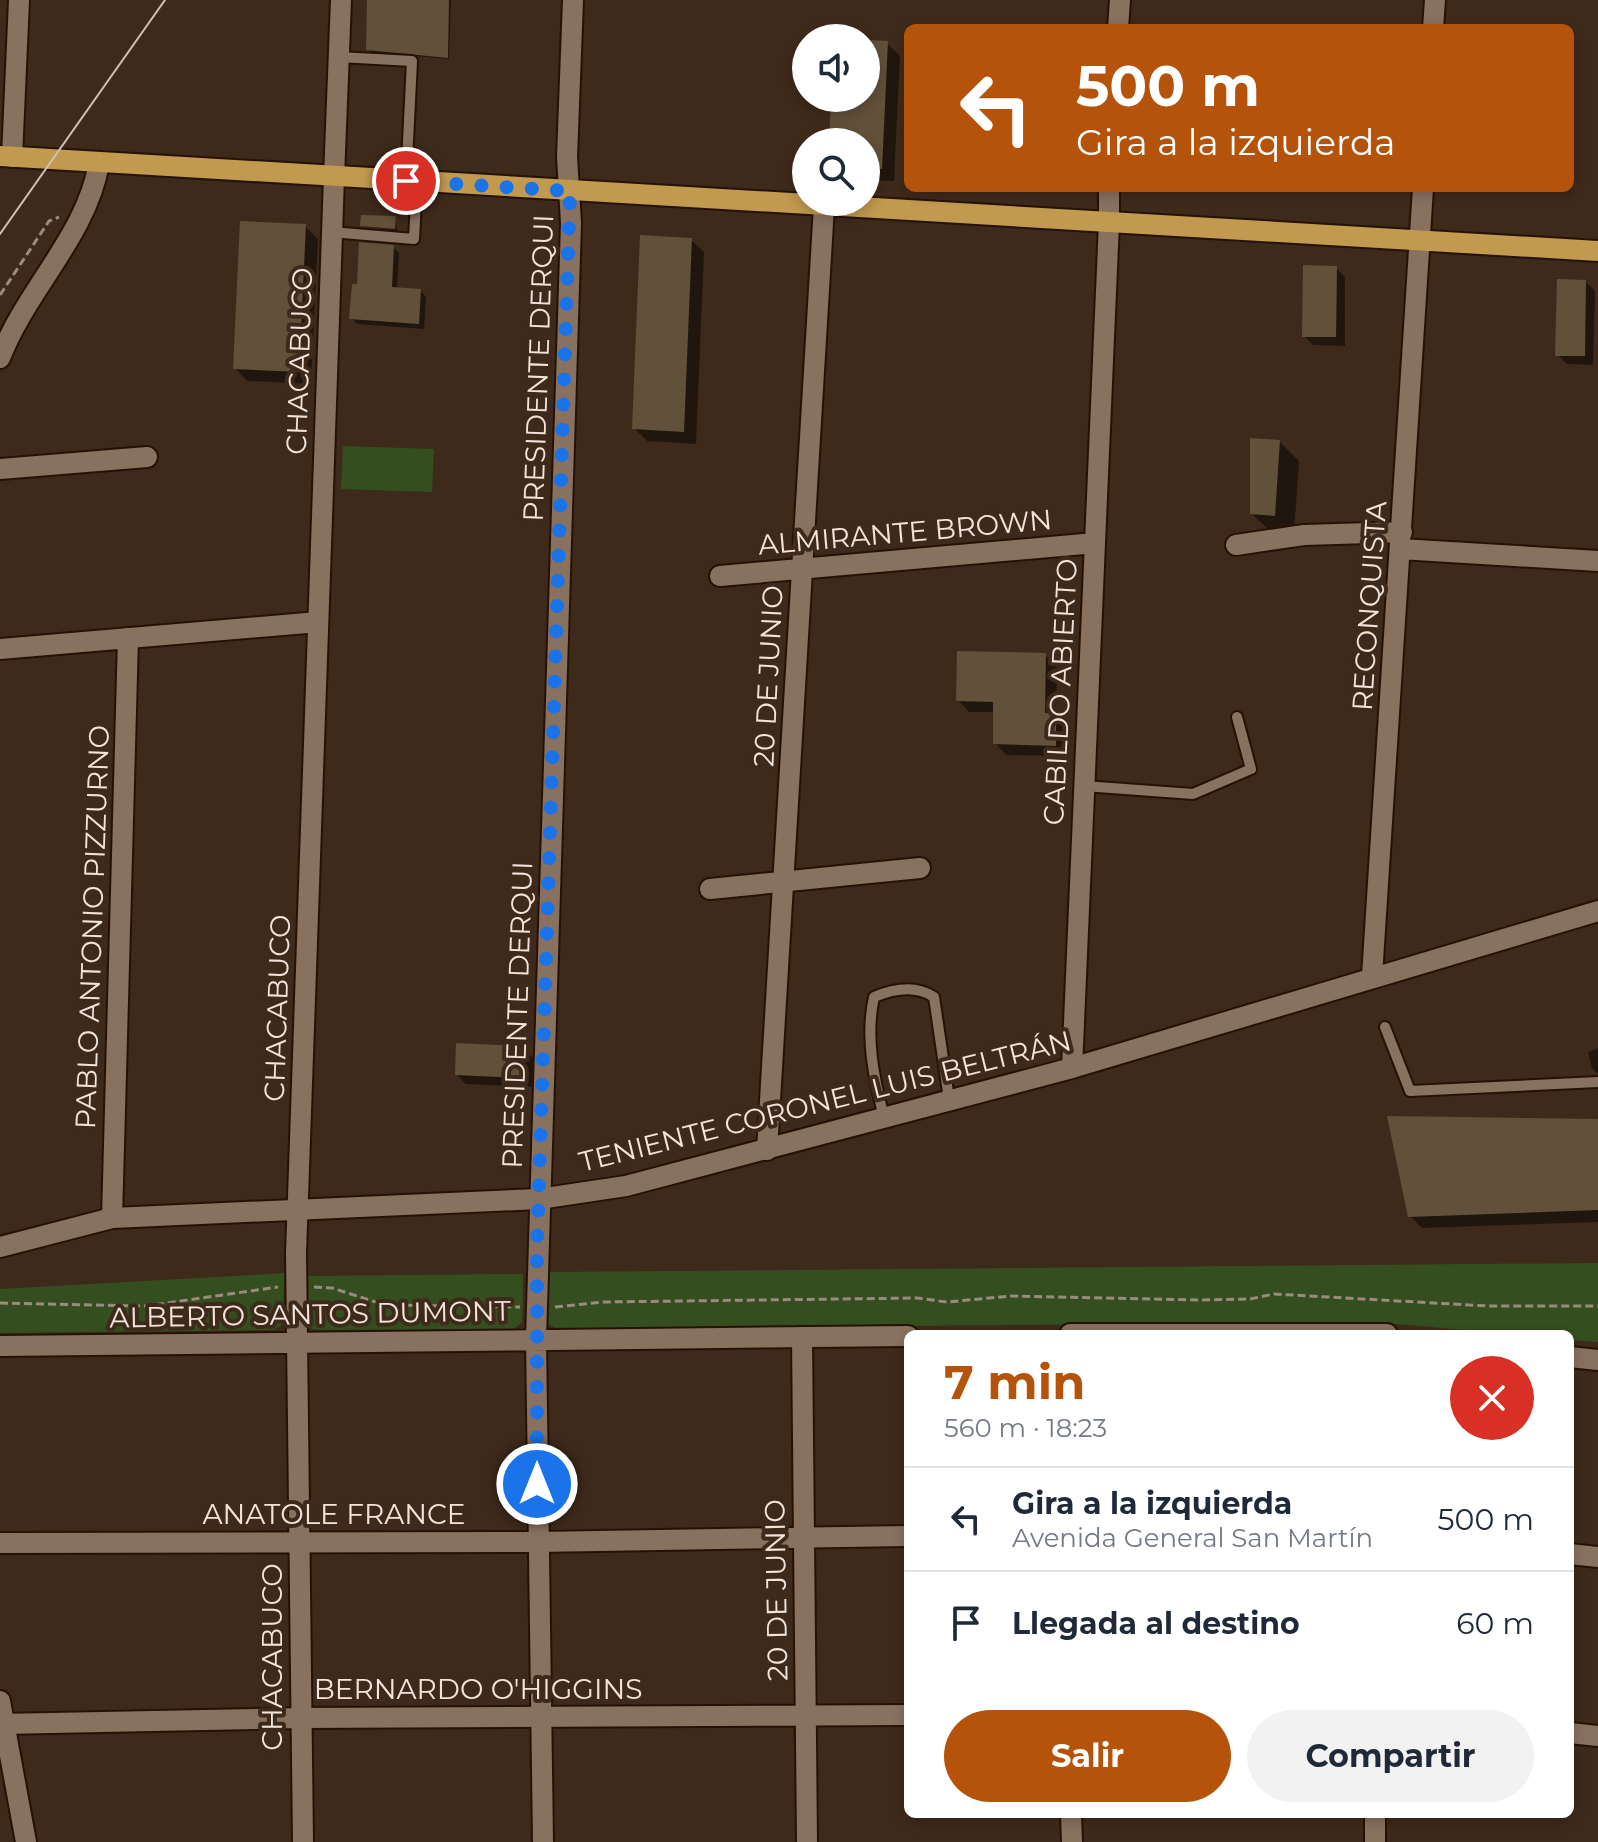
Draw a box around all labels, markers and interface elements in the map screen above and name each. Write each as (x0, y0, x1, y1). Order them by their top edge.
map controls (792, 24, 880, 216)
button: sound (792, 24, 880, 112)
text: 500 m (1076, 52, 1260, 120)
icon: left (944, 56, 1048, 160)
text: Gira a la izquierda (1076, 120, 1396, 164)
button: search (792, 128, 880, 216)
pin (372, 147, 440, 215)
icon: arrive (384, 159, 428, 203)
street label: PRESIDENTE DERQUI (516, 214, 560, 522)
street label: CHACABUCO (279, 267, 319, 455)
street label: RECONQUISTA (1345, 499, 1393, 712)
street label: ALMIRANTE BROWN (757, 502, 1053, 562)
street label: CABILDO ABIERTO (1036, 558, 1084, 826)
street label: 20 DE JUNIO (746, 584, 790, 768)
street label: PABLO ANTONIO PIZZURNO (68, 724, 116, 1130)
street label: PRESIDENTE DERQUI (495, 861, 539, 1169)
street label: CHACABUCO (257, 914, 297, 1102)
street label: TENIENTE CORONEL LUIS BELTRÁN (576, 1023, 1074, 1179)
street label: ALBERTO SANTOS DUMONT (109, 1294, 511, 1334)
text: 7 min (944, 1353, 1085, 1411)
button: close (1450, 1356, 1534, 1440)
text: 560 m · 18:23 (944, 1412, 1107, 1444)
position arrow (495, 1442, 579, 1526)
text: Gira a la izquierda (1012, 1485, 1292, 1522)
street label: ANATOLE FRANCE (202, 1497, 466, 1531)
icon: left (944, 1497, 988, 1541)
street label: 20 DE JUNIO (757, 1499, 795, 1681)
text: 500 m (1438, 1501, 1534, 1538)
text: Avenida General San Martín (1012, 1522, 1373, 1554)
street label: CHACABUCO (255, 1563, 289, 1751)
icon: arrive (944, 1601, 988, 1645)
text: Llegada al destino (1012, 1605, 1300, 1642)
text: 60 m (1456, 1605, 1534, 1642)
street label: BERNARDO O'HIGGINS (314, 1672, 642, 1706)
button: Salir (944, 1710, 1231, 1802)
button: Compartir (1247, 1710, 1534, 1802)

